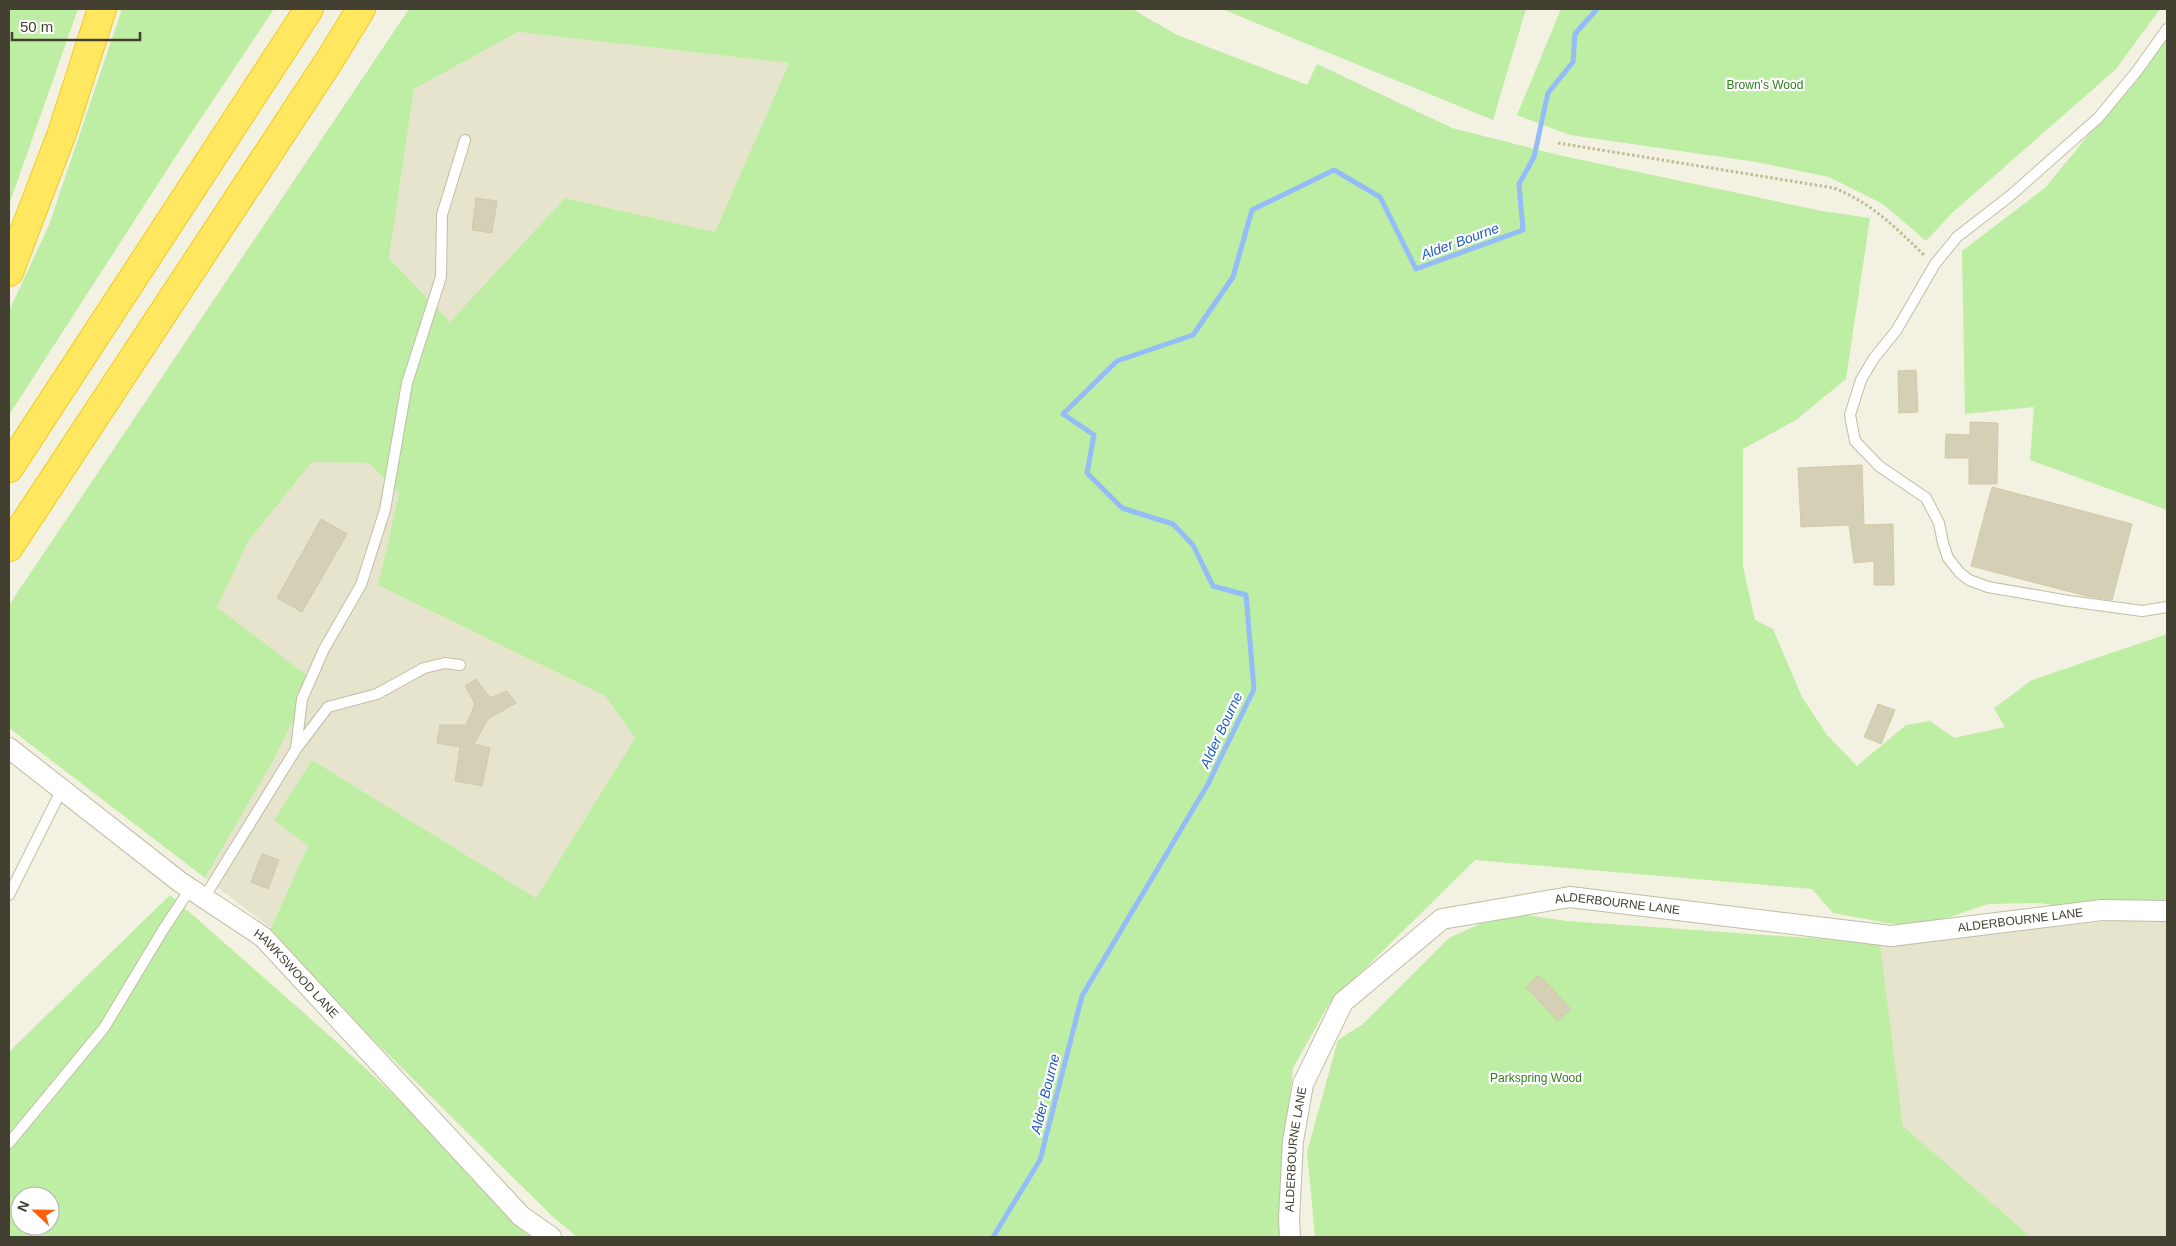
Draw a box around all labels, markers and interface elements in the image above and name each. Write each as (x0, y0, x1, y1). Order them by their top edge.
scale bar (12, 10, 140, 42)
text: 50 m (20, 18, 53, 35)
park label: Brown's Wood (1727, 78, 1803, 92)
water label: Alder Bourne (1418, 219, 1501, 263)
water label: Alder Bourne (1196, 689, 1246, 771)
street label: ALDERBOURNE LANE (1554, 890, 1681, 917)
street label: ALDERBOURNE LANE (1957, 905, 2084, 935)
street label: HAWKSWOOD LANE (251, 926, 341, 1021)
water label: Alder Bourne (1027, 1052, 1063, 1137)
park label: Parkspring Wood (1490, 1071, 1582, 1085)
street label: ALDERBOURNE LANE (1282, 1086, 1309, 1212)
north arrow (10, 1186, 60, 1236)
text: N (14, 1198, 32, 1214)

